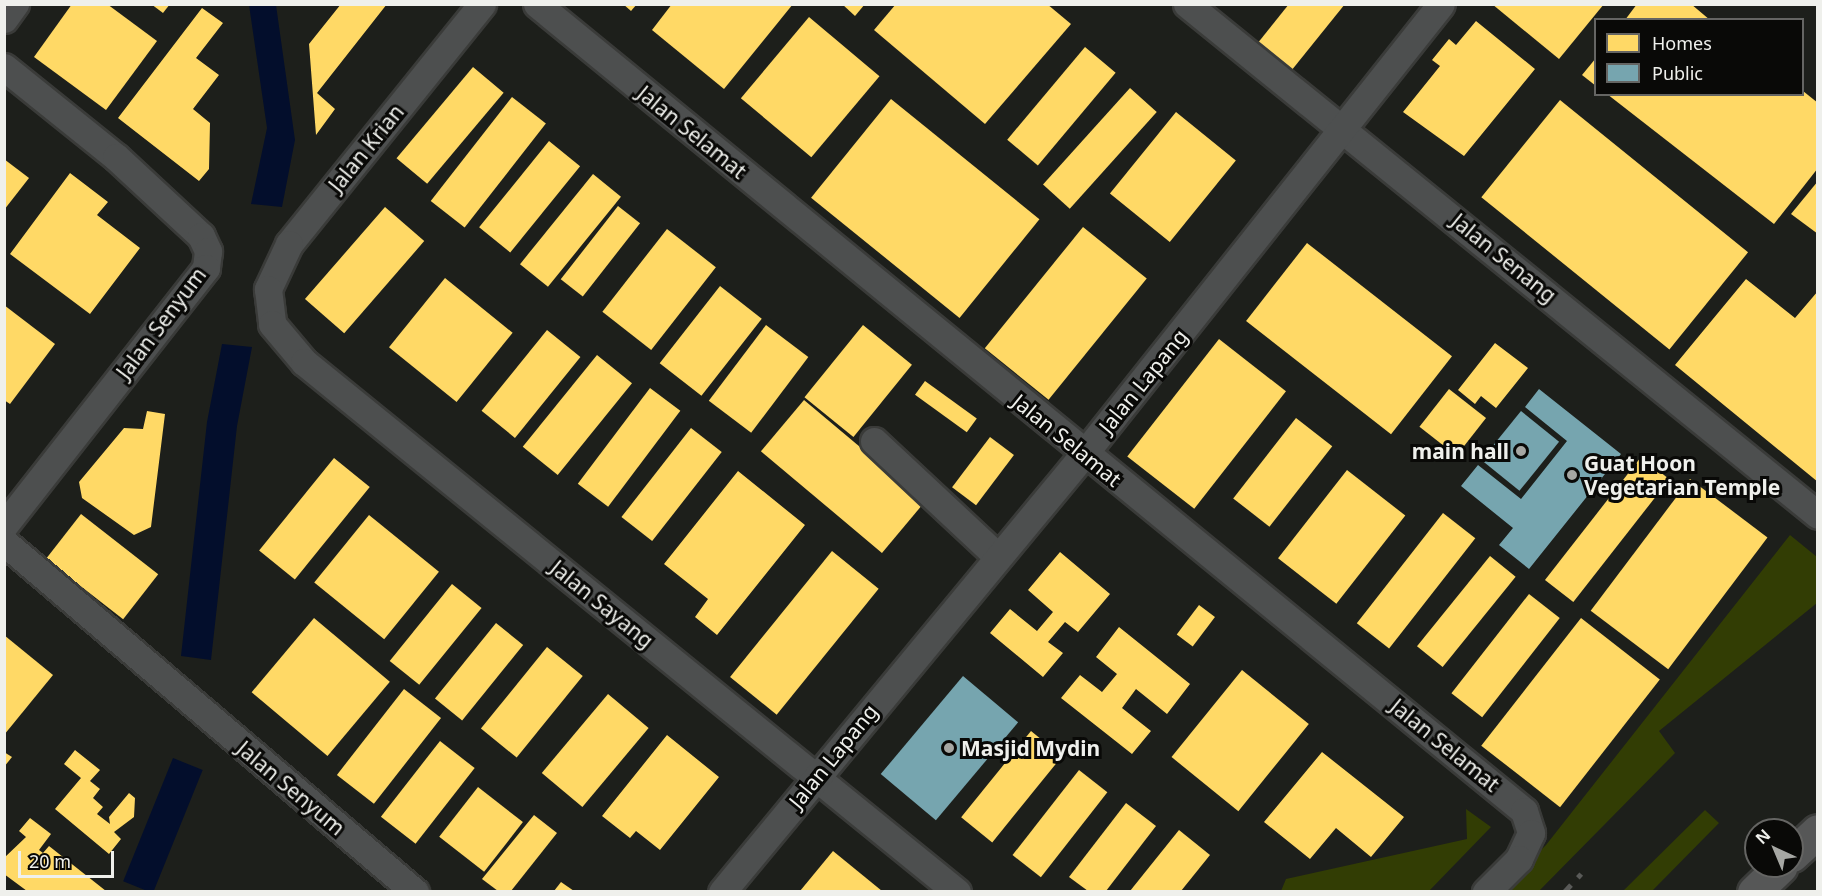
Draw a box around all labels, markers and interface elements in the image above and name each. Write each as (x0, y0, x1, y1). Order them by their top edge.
legend (1594, 18, 1804, 96)
text: Homes (1652, 31, 1712, 55)
text: Public (1652, 61, 1703, 85)
street label: Jalan Selamat (632, 80, 752, 184)
street label: Jalan Krian (323, 99, 409, 197)
street label: Jalan Senang (1447, 208, 1561, 308)
street label: Jalan Senyum (111, 262, 211, 384)
street label: Jalan Lapang (1093, 324, 1193, 438)
street label: Jalan Selamat (1007, 388, 1127, 492)
place label: main hall (1412, 438, 1509, 464)
marker: main hall (1514, 444, 1528, 458)
place label: Guat Hoon Vegetarian Temple (1584, 450, 1780, 500)
marker: Guat Hoon Vegetarian Temple (1565, 468, 1579, 482)
street label: Jalan Sayang (546, 555, 658, 653)
street label: Jalan Selamat (1385, 693, 1505, 797)
street label: Jalan Lapang (783, 699, 883, 813)
place label: Masjid Mydin (961, 735, 1100, 761)
street label: Jalan Senyum (232, 736, 350, 840)
marker: Masjid Mydin (942, 741, 956, 755)
north arrow (1744, 818, 1804, 878)
text: N (1751, 824, 1775, 849)
scale bar (21, 839, 117, 877)
text: 20 m (29, 849, 71, 873)

